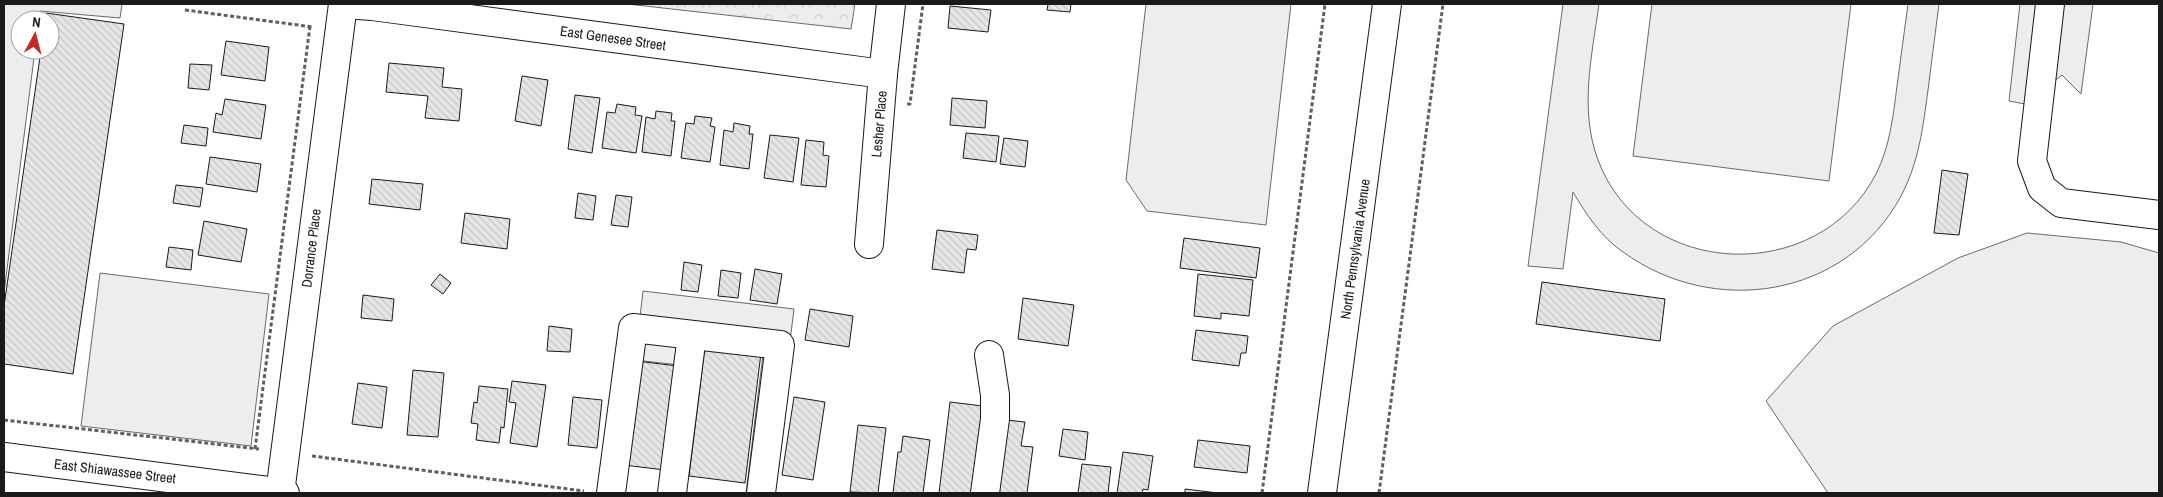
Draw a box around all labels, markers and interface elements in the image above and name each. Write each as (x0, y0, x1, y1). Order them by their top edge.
north arrow (10, 10, 60, 60)
text: N (31, 13, 42, 32)
street label: East Genesee Street (559, 22, 667, 54)
street label: Lesher Place (867, 90, 891, 158)
street label: North Pennsylvania Avenue (1336, 178, 1374, 320)
street label: Dorrance Place (297, 208, 325, 288)
street label: East Shiawassee Street (53, 455, 177, 487)

